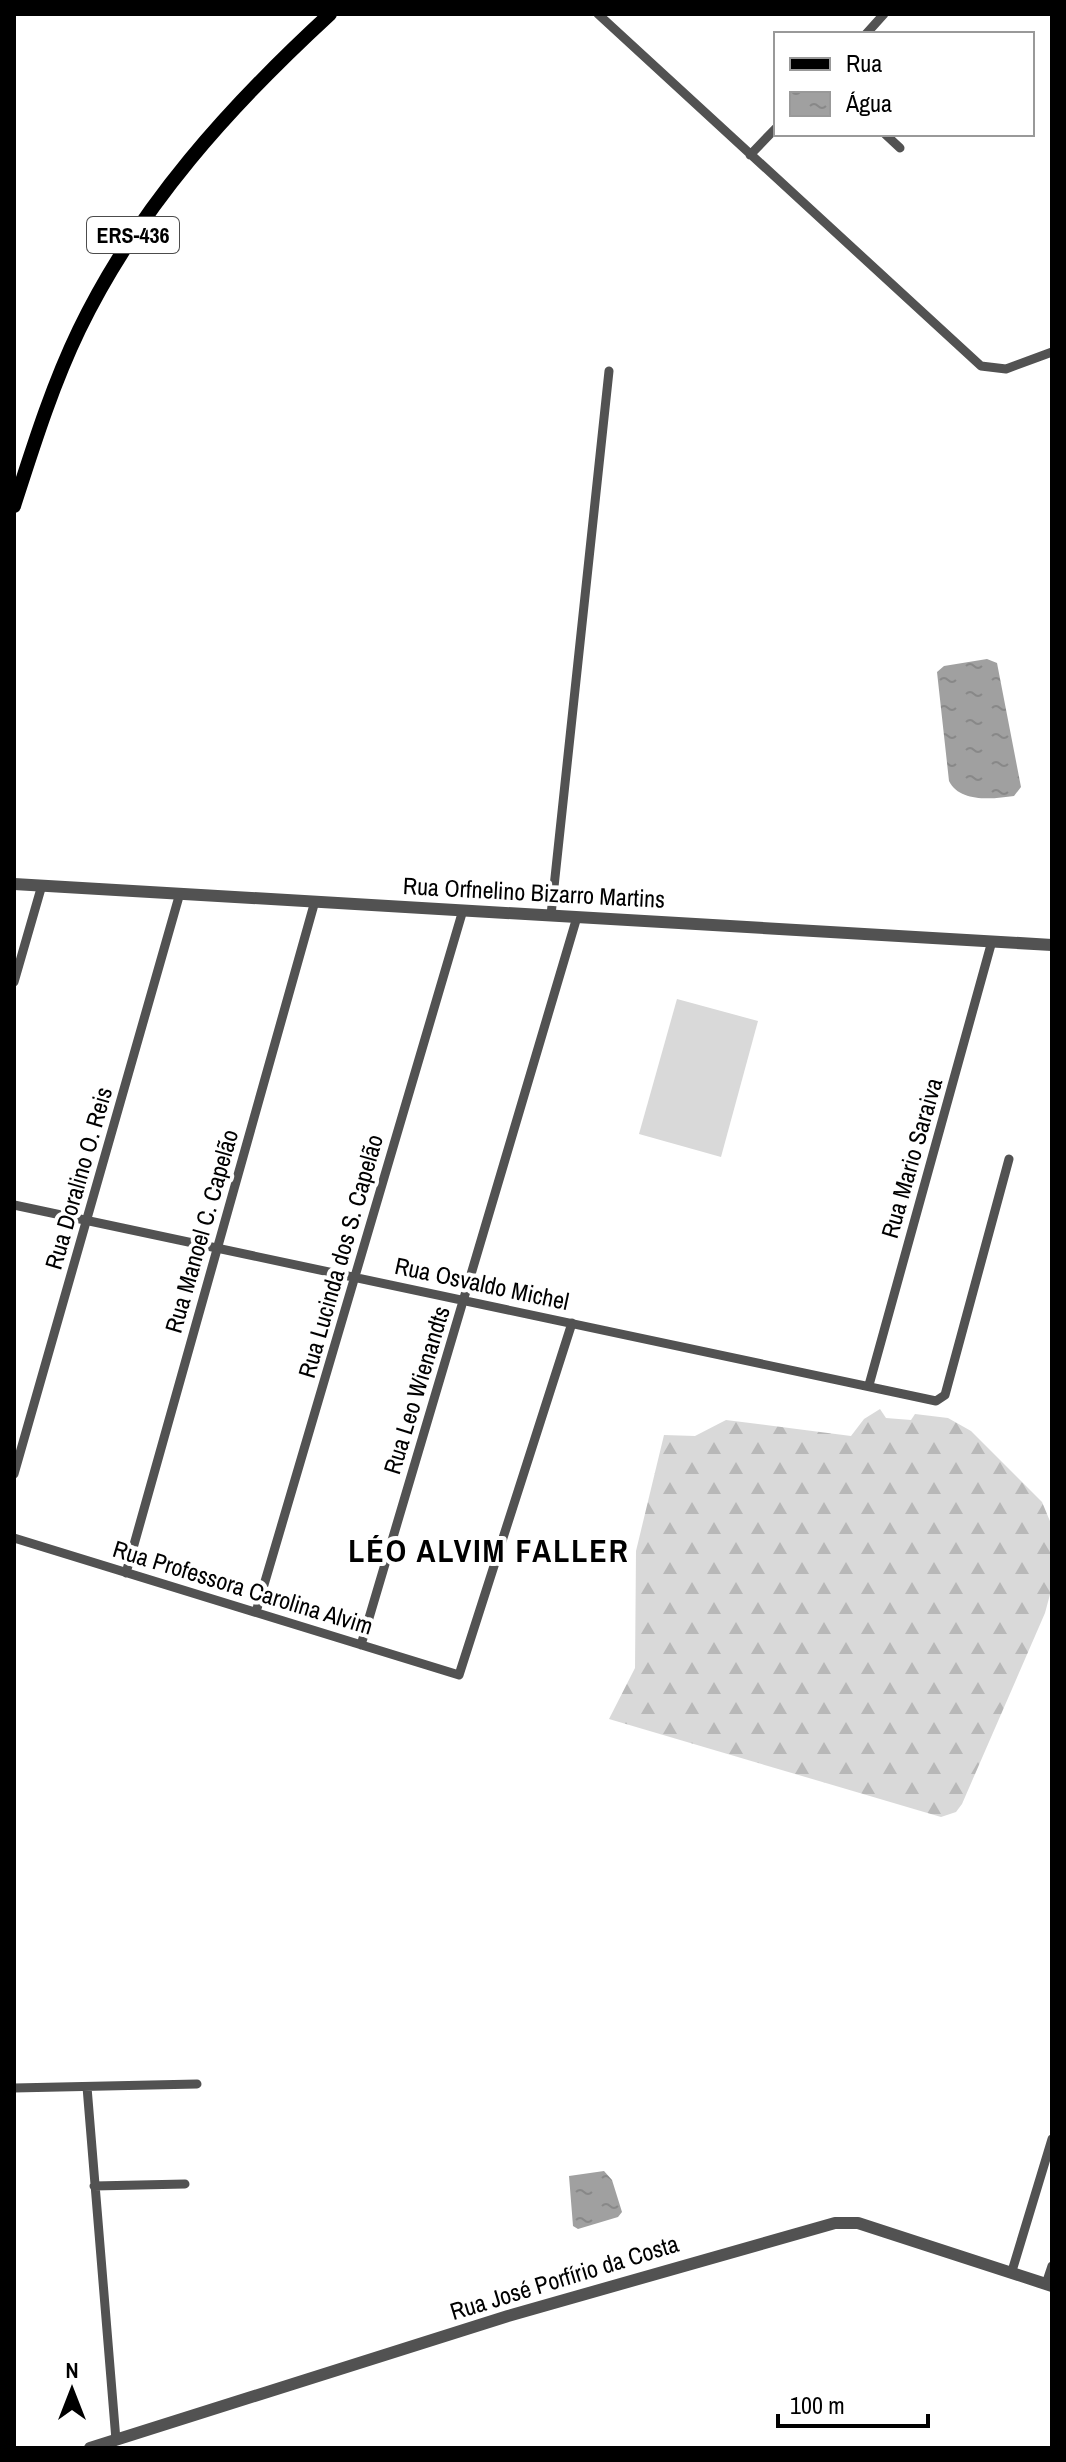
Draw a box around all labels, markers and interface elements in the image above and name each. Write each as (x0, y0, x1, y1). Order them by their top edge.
legend (774, 32, 1034, 136)
text: Rua (846, 47, 882, 79)
text: Água (845, 87, 892, 119)
road number: ERS-436 (87, 217, 179, 253)
street label: Rua Orfnelino Bizarro Martins (402, 869, 666, 915)
street label: Rua Mario Saraiva (873, 1074, 949, 1242)
street label: Rua Doralino O. Reis (37, 1083, 119, 1273)
street label: Rua Manoel C. Capelão (157, 1126, 245, 1336)
street label: Rua Lucinda dos S. Capelão (290, 1131, 390, 1381)
street label: Rua Osvaldo Michel (392, 1249, 572, 1317)
street label: Rua Leo Wienandts (375, 1302, 457, 1478)
district label: LÉO ALVIM FALLER (348, 1529, 630, 1572)
street label: Rua Professora Carolina Alvim (109, 1532, 377, 1642)
street label: Rua José Porfírio da Costa (446, 2227, 682, 2327)
north arrow (32, 2350, 112, 2430)
text: N (65, 2355, 79, 2385)
scale bar (778, 2378, 928, 2428)
text: 100 m (790, 2389, 845, 2421)

